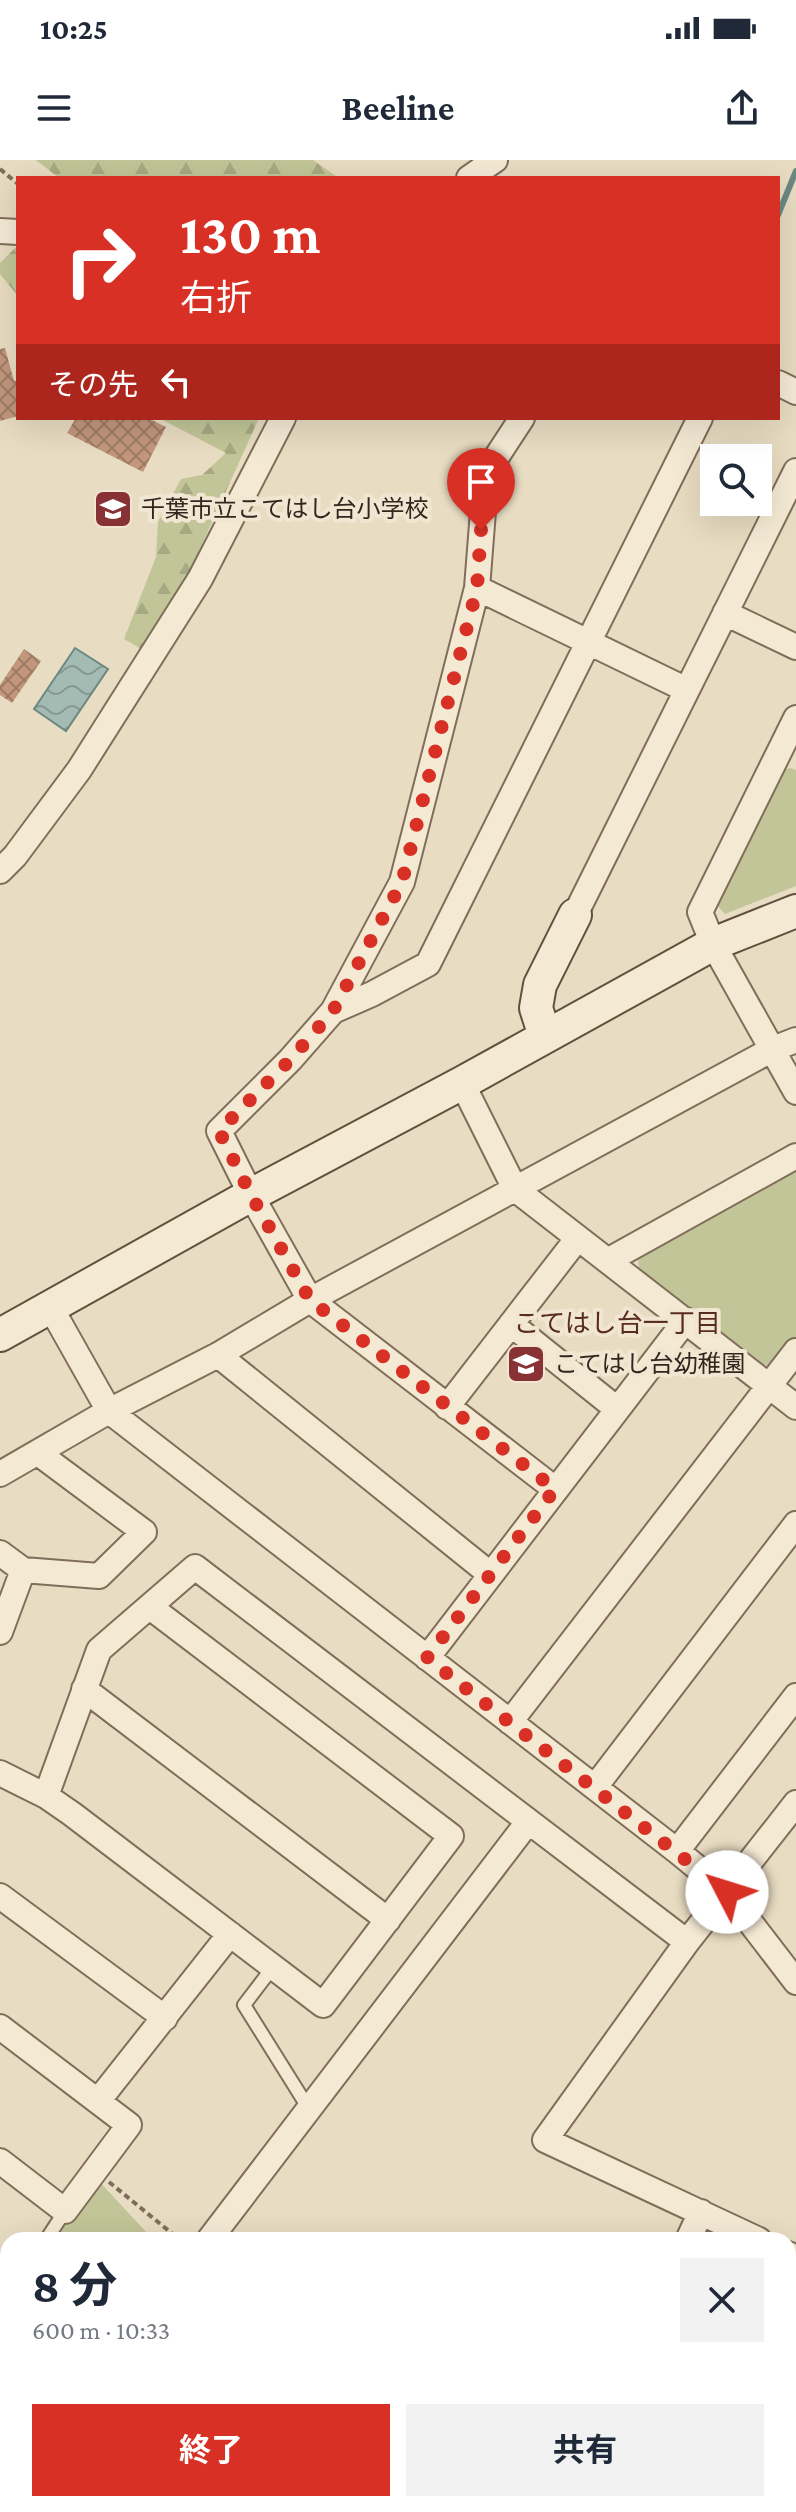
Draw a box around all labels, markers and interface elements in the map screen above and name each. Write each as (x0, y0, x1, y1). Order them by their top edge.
text: 10:25 (40, 12, 108, 45)
icon: menu (32, 86, 76, 130)
icon: share (720, 86, 764, 130)
text: Beeline (342, 88, 454, 128)
text: 130 m (180, 203, 321, 265)
icon: right (48, 208, 152, 312)
text: 右折 (180, 278, 252, 318)
icon: left (154, 360, 198, 404)
text: その先 (48, 368, 138, 401)
map controls (700, 444, 772, 516)
button: search (700, 444, 772, 516)
pin (447, 448, 515, 530)
icon: arrive (459, 460, 503, 504)
school or university icon: 千葉市立こてはし台小学校 (92, 488, 134, 530)
place label: 千葉市立こてはし台小学校 (141, 495, 429, 522)
district label: こてはし台一丁目 (513, 1309, 721, 1338)
school or university icon: こてはし台幼稚園 (505, 1343, 547, 1385)
place label: こてはし台幼稚園 (554, 1350, 746, 1377)
position arrow (685, 1850, 769, 1934)
button: close (680, 2258, 764, 2342)
text: 8 分 (32, 2259, 117, 2312)
text: 600 m · 10:33 (32, 2316, 170, 2345)
button: 終了 (32, 2404, 390, 2496)
button: 共有 (406, 2404, 764, 2496)

